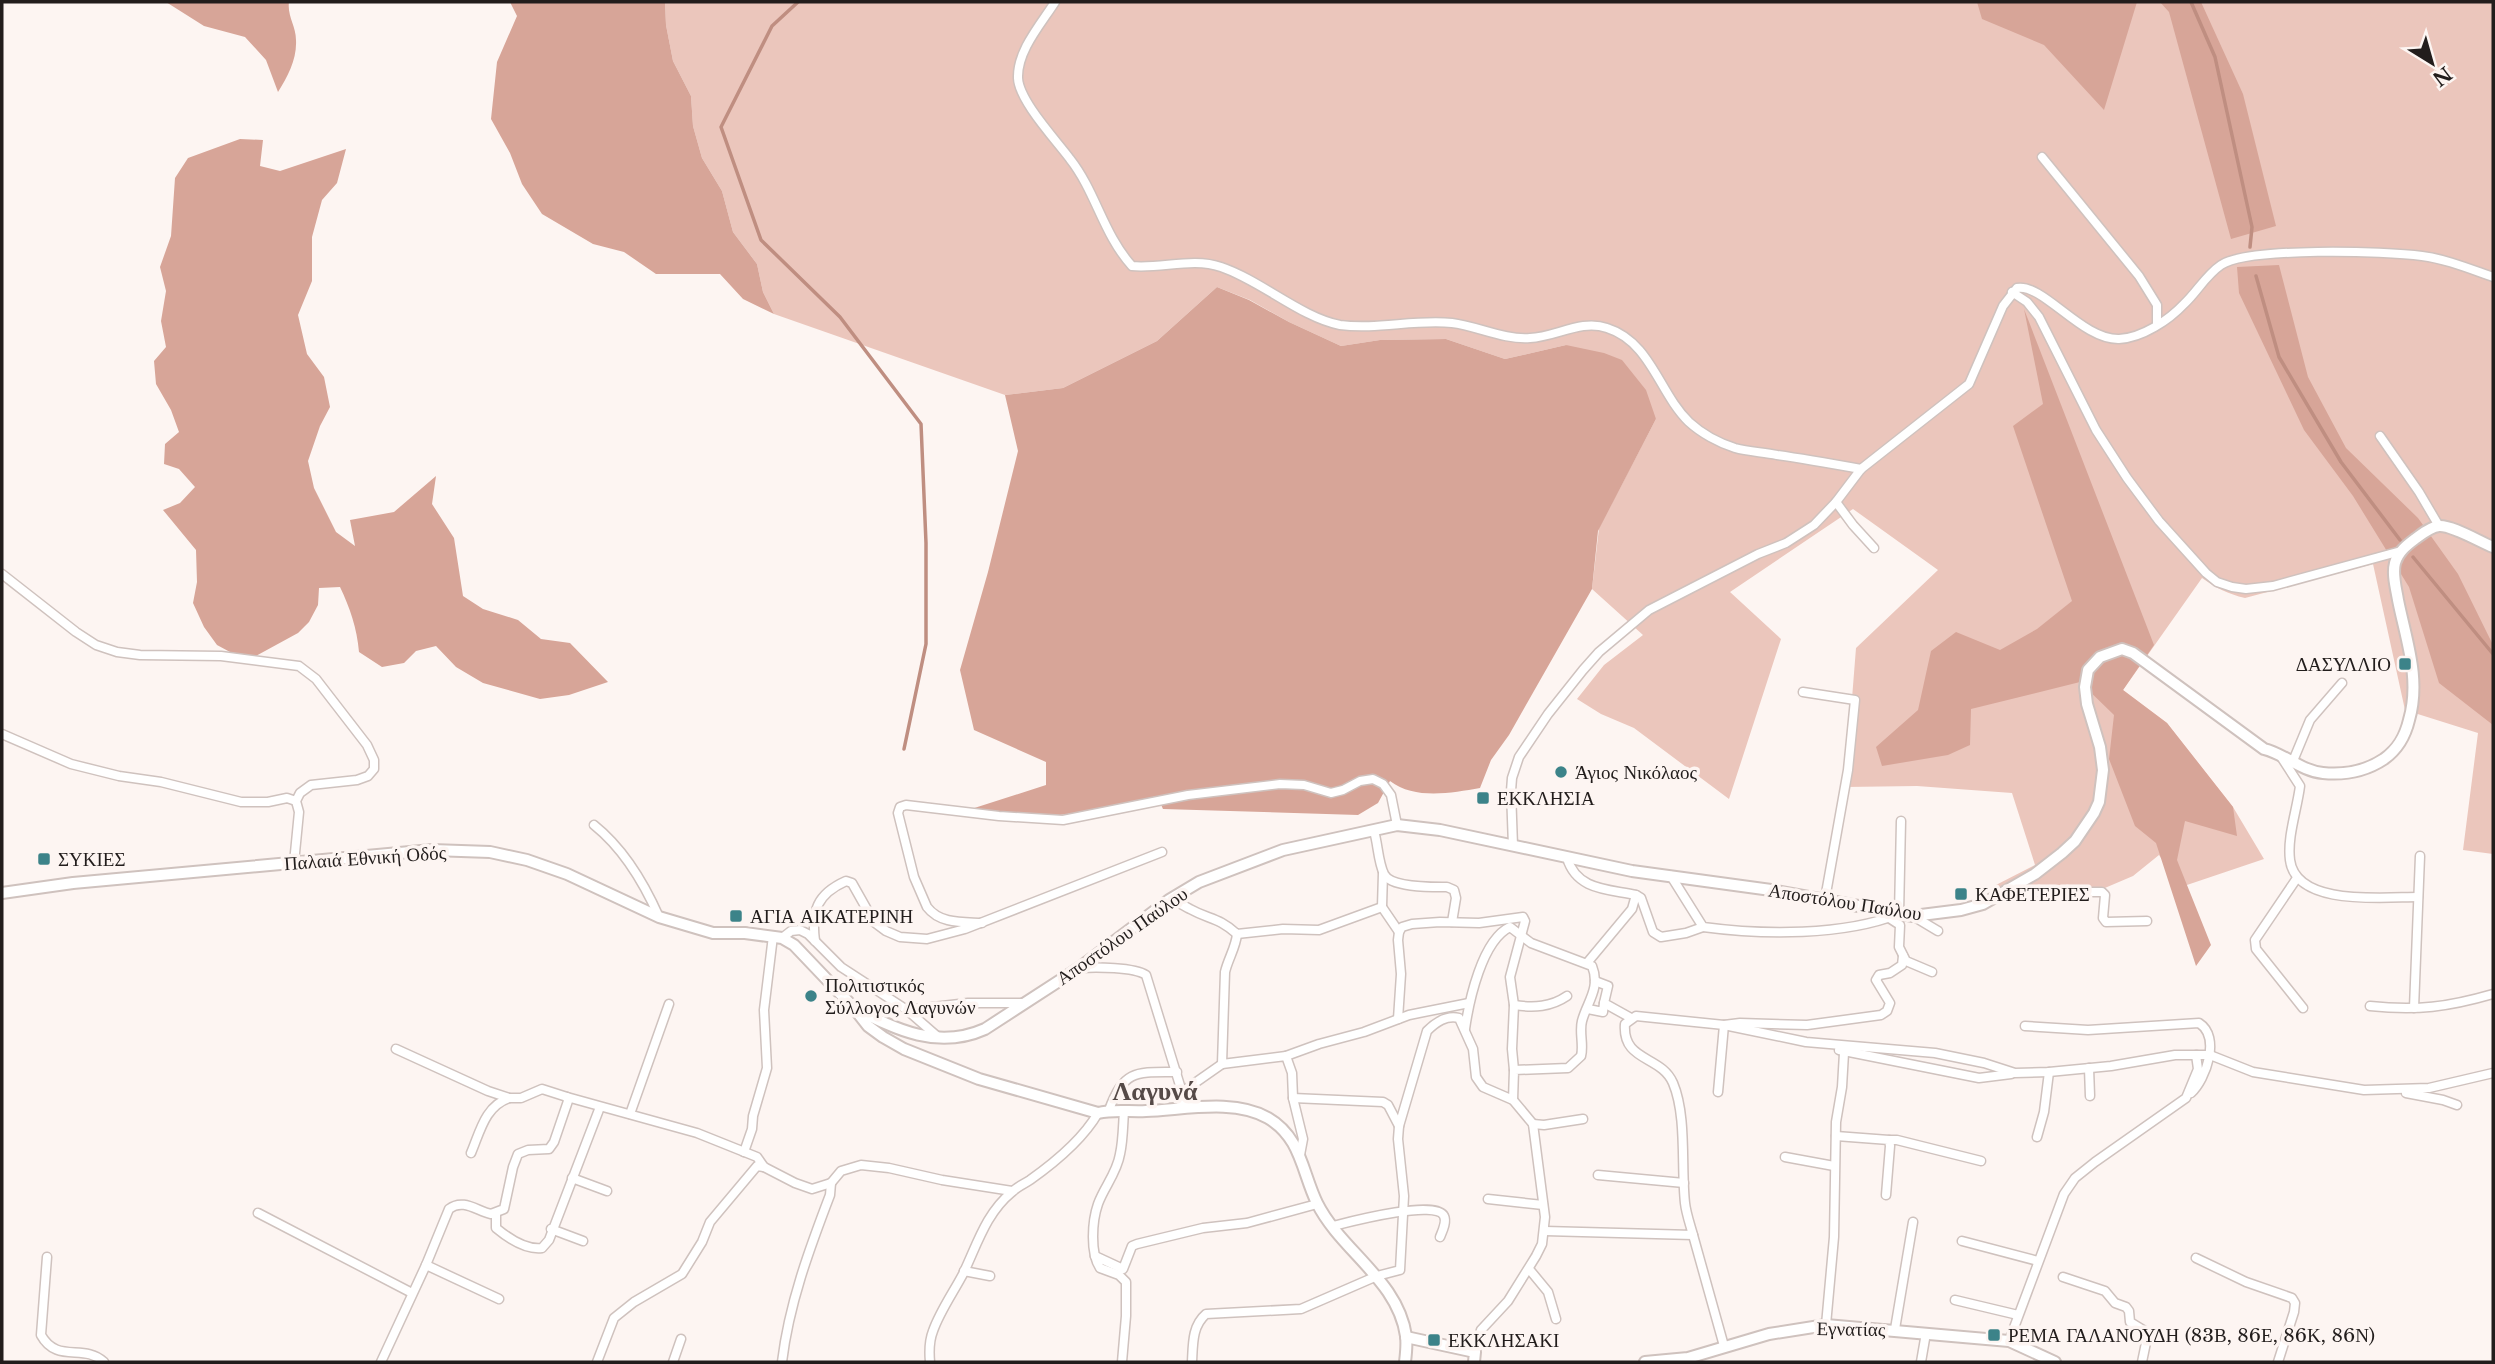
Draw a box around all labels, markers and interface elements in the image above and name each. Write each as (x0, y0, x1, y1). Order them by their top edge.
north arrow (2397, 28, 2467, 98)
text: N (2428, 62, 2456, 91)
place label: ΔΑΣΥΛΛΙΟ (2296, 653, 2391, 676)
marker: ΔΑΣΥΛΛΙΟ (2397, 656, 2413, 672)
place label: Άγιος Νικόλαος (1575, 761, 1698, 784)
marker: Άγιος Νικόλαος (1553, 764, 1569, 780)
place label: ΕΚΚΛΗΣΙΑ (1497, 787, 1595, 810)
marker: ΕΚΚΛΗΣΙΑ (1475, 790, 1491, 806)
street label: Παλαιά Εθνική Οδός (283, 841, 447, 875)
place label: ΣΥΚΙΕΣ (58, 848, 126, 871)
marker: ΣΥΚΙΕΣ (36, 851, 52, 867)
street label: Αποστόλου Παύλου (1767, 879, 1923, 925)
street label: Αποστόλου Παύλου (1052, 882, 1192, 990)
place label: ΚΑΦΕΤΕΡΙΕΣ (1975, 883, 2090, 906)
marker: ΚΑΦΕΤΕΡΙΕΣ (1953, 886, 1969, 902)
place label: ΑΓΙΑ ΑΙΚΑΤΕΡΙΝΗ (750, 905, 913, 928)
marker: ΑΓΙΑ ΑΙΚΑΤΕΡΙΝΗ (728, 908, 744, 924)
place label: Πολιτιστικός Σύλλογος Λαγυνών (825, 974, 976, 1019)
marker: Πολιτιστικός Σύλλογος Λαγυνών (803, 988, 819, 1004)
district label: Λαγυνά (1113, 1075, 1198, 1107)
street label: Εγνατίας (1816, 1317, 1886, 1341)
place label: ΡΕΜΑ ΓΑΛΑΝΟΥΔΗ (83Β, 86Ε, 86Κ, 86Ν) (2008, 1324, 2375, 1347)
marker: ΡΕΜΑ ΓΑΛΑΝΟΥΔΗ (83Β, 86Ε, 86Κ, 86Ν) (1986, 1327, 2002, 1343)
place label: ΕΚΚΛΗΣΑΚΙ (1448, 1329, 1559, 1352)
marker: ΕΚΚΛΗΣΑΚΙ (1426, 1332, 1442, 1348)

